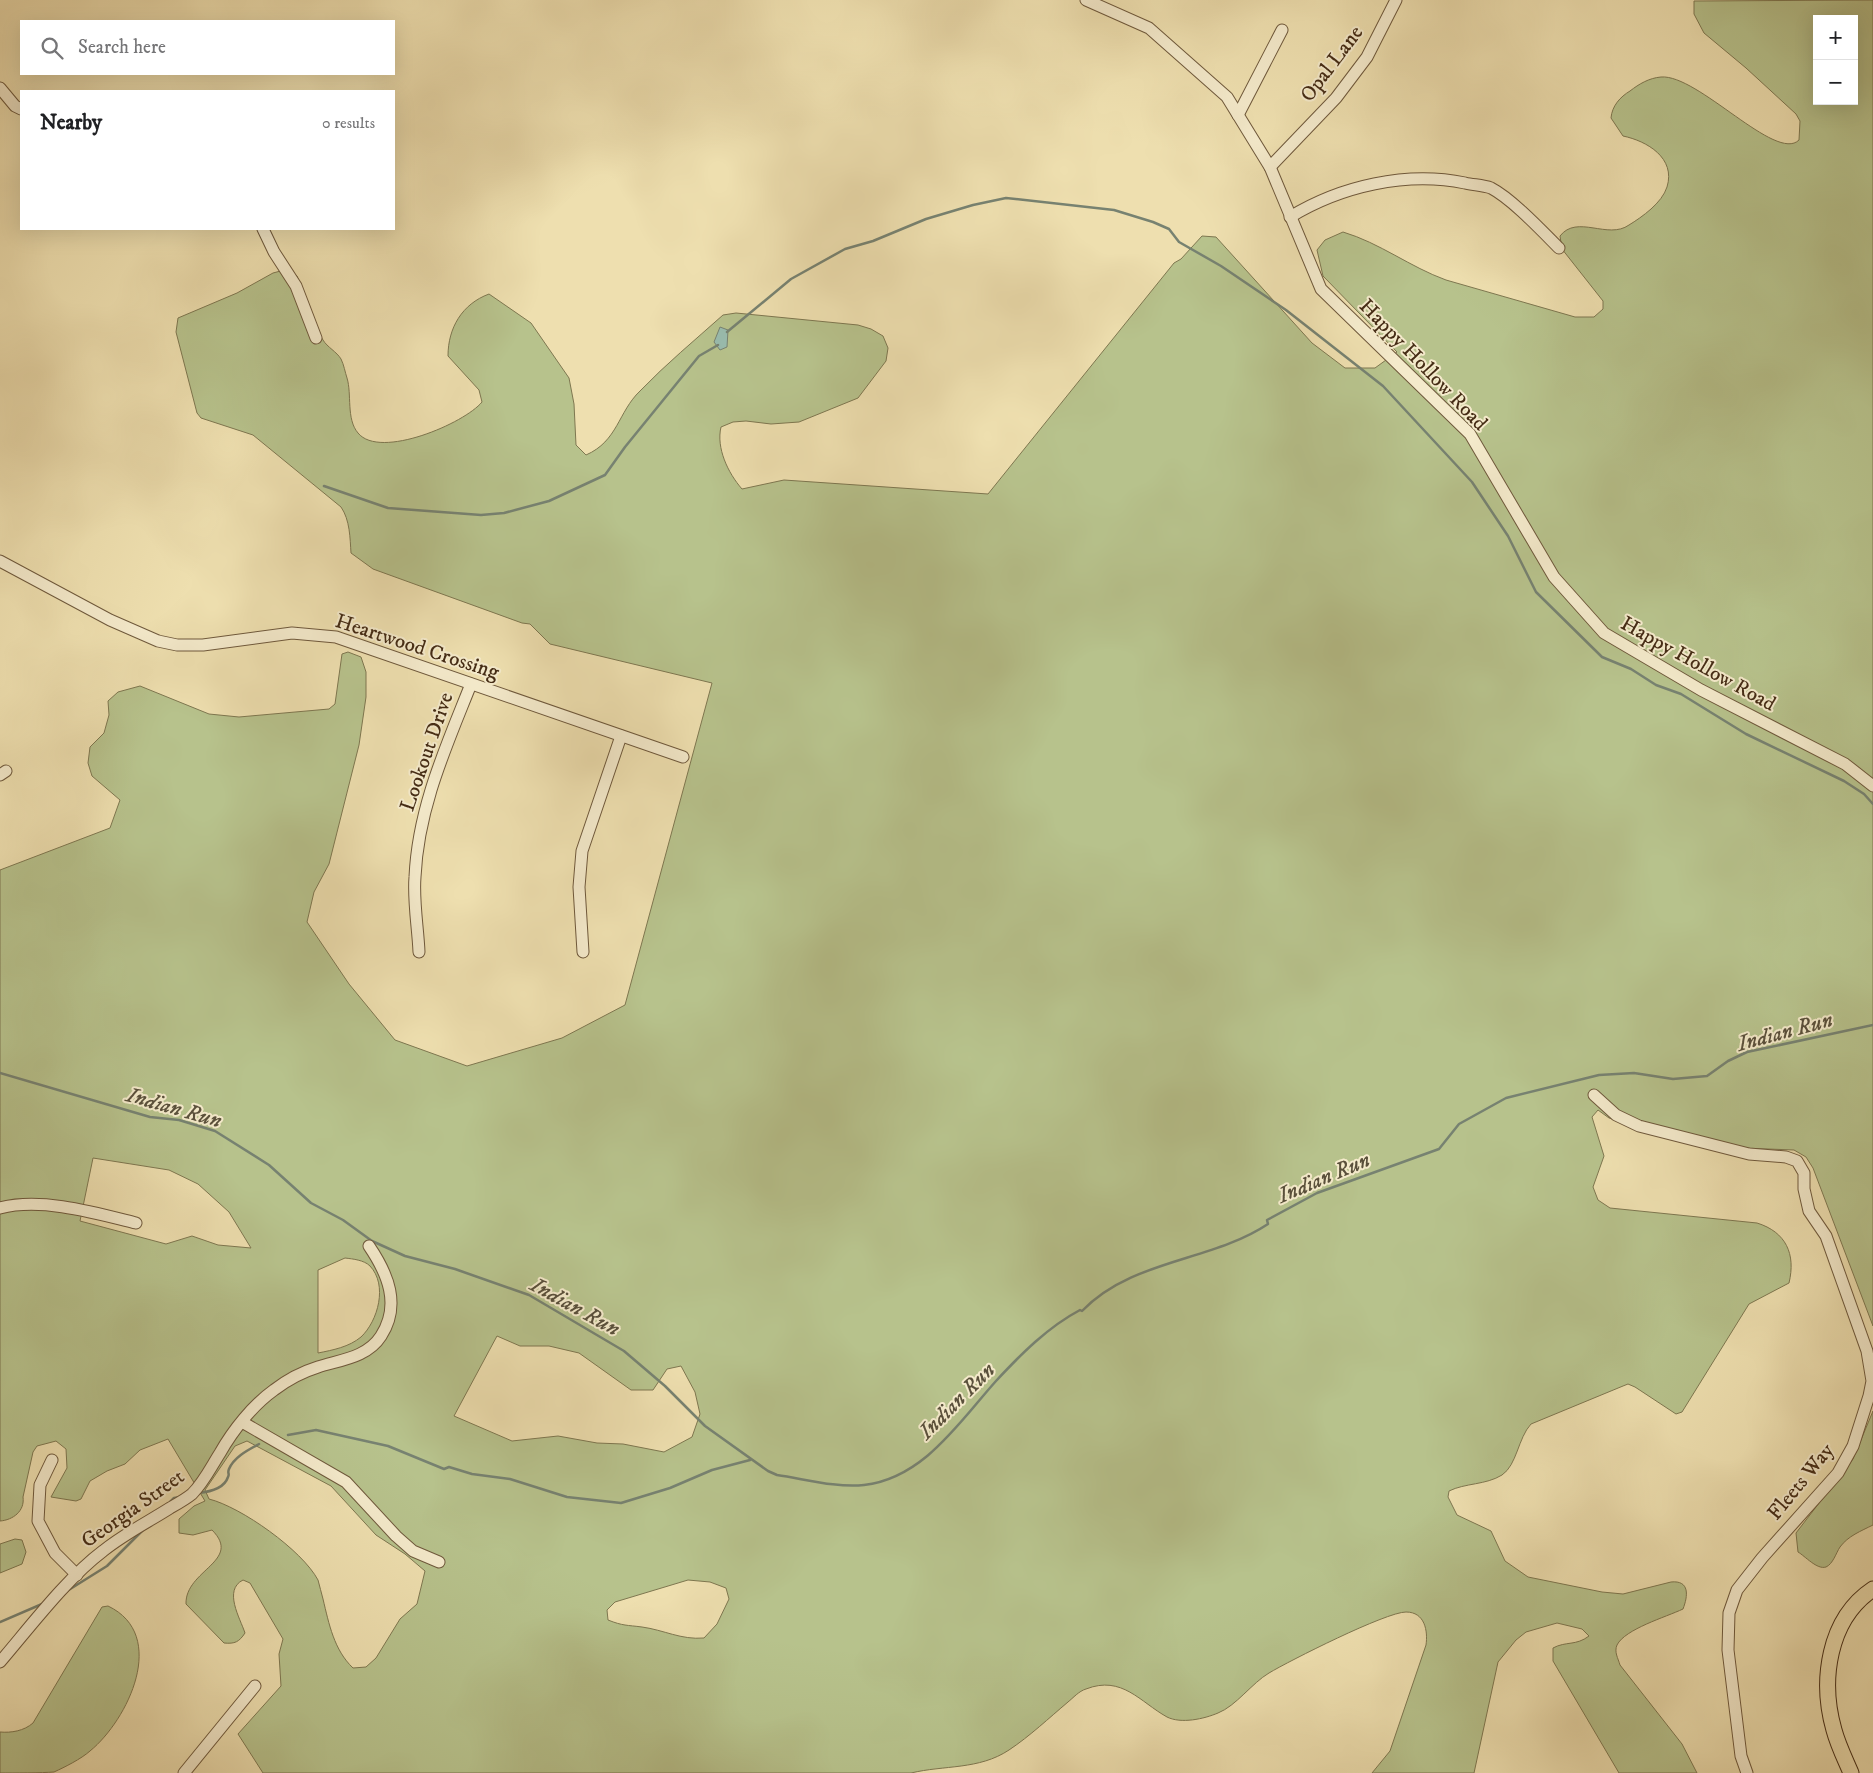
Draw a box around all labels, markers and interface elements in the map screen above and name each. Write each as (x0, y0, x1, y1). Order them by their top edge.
map controls (1813, 15, 1858, 105)
button: + (1813, 15, 1858, 60)
search box (20, 20, 395, 75)
street label: Opal Lane (1295, 20, 1369, 107)
icon: search (38, 34, 66, 62)
text: Search here (78, 36, 166, 59)
button: − (1813, 60, 1858, 105)
text: Nearby (40, 110, 102, 136)
text: 0 results (322, 113, 375, 133)
street label: Happy Hollow Road (1353, 293, 1493, 437)
street label: Heartwood Crossing (332, 608, 503, 686)
street label: Happy Hollow Road (1616, 611, 1781, 718)
street label: Lookout Drive (395, 689, 460, 815)
water label: Indian Run (1732, 1006, 1836, 1058)
water label: Indian Run (121, 1081, 225, 1134)
water label: Indian Run (1272, 1146, 1374, 1210)
water label: Indian Run (524, 1270, 624, 1343)
water label: Indian Run (911, 1357, 1001, 1447)
street label: Fleets Way (1762, 1437, 1841, 1526)
street label: Georgia Street (76, 1464, 190, 1554)

